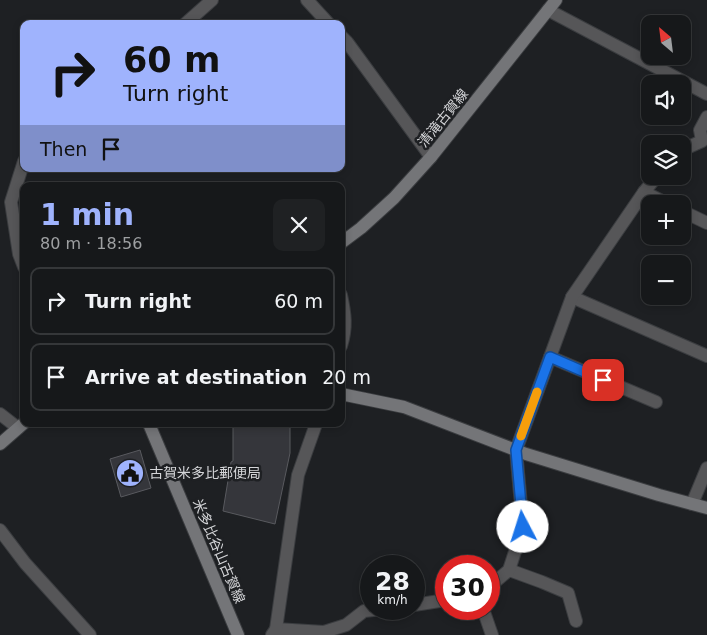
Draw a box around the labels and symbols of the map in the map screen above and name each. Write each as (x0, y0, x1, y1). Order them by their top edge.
north arrow (641, 15, 691, 65)
street label: 清滝古賀線 (415, 86, 471, 150)
pin (582, 359, 624, 401)
public building icon: 古賀米多比郵便局 (115, 458, 145, 488)
place label: 古賀米多比郵便局 (149, 465, 261, 481)
street label: 米多比谷山古賀線 (190, 496, 248, 606)
position arrow (496, 500, 548, 552)
speed limit sign: 30 (435, 555, 500, 620)

